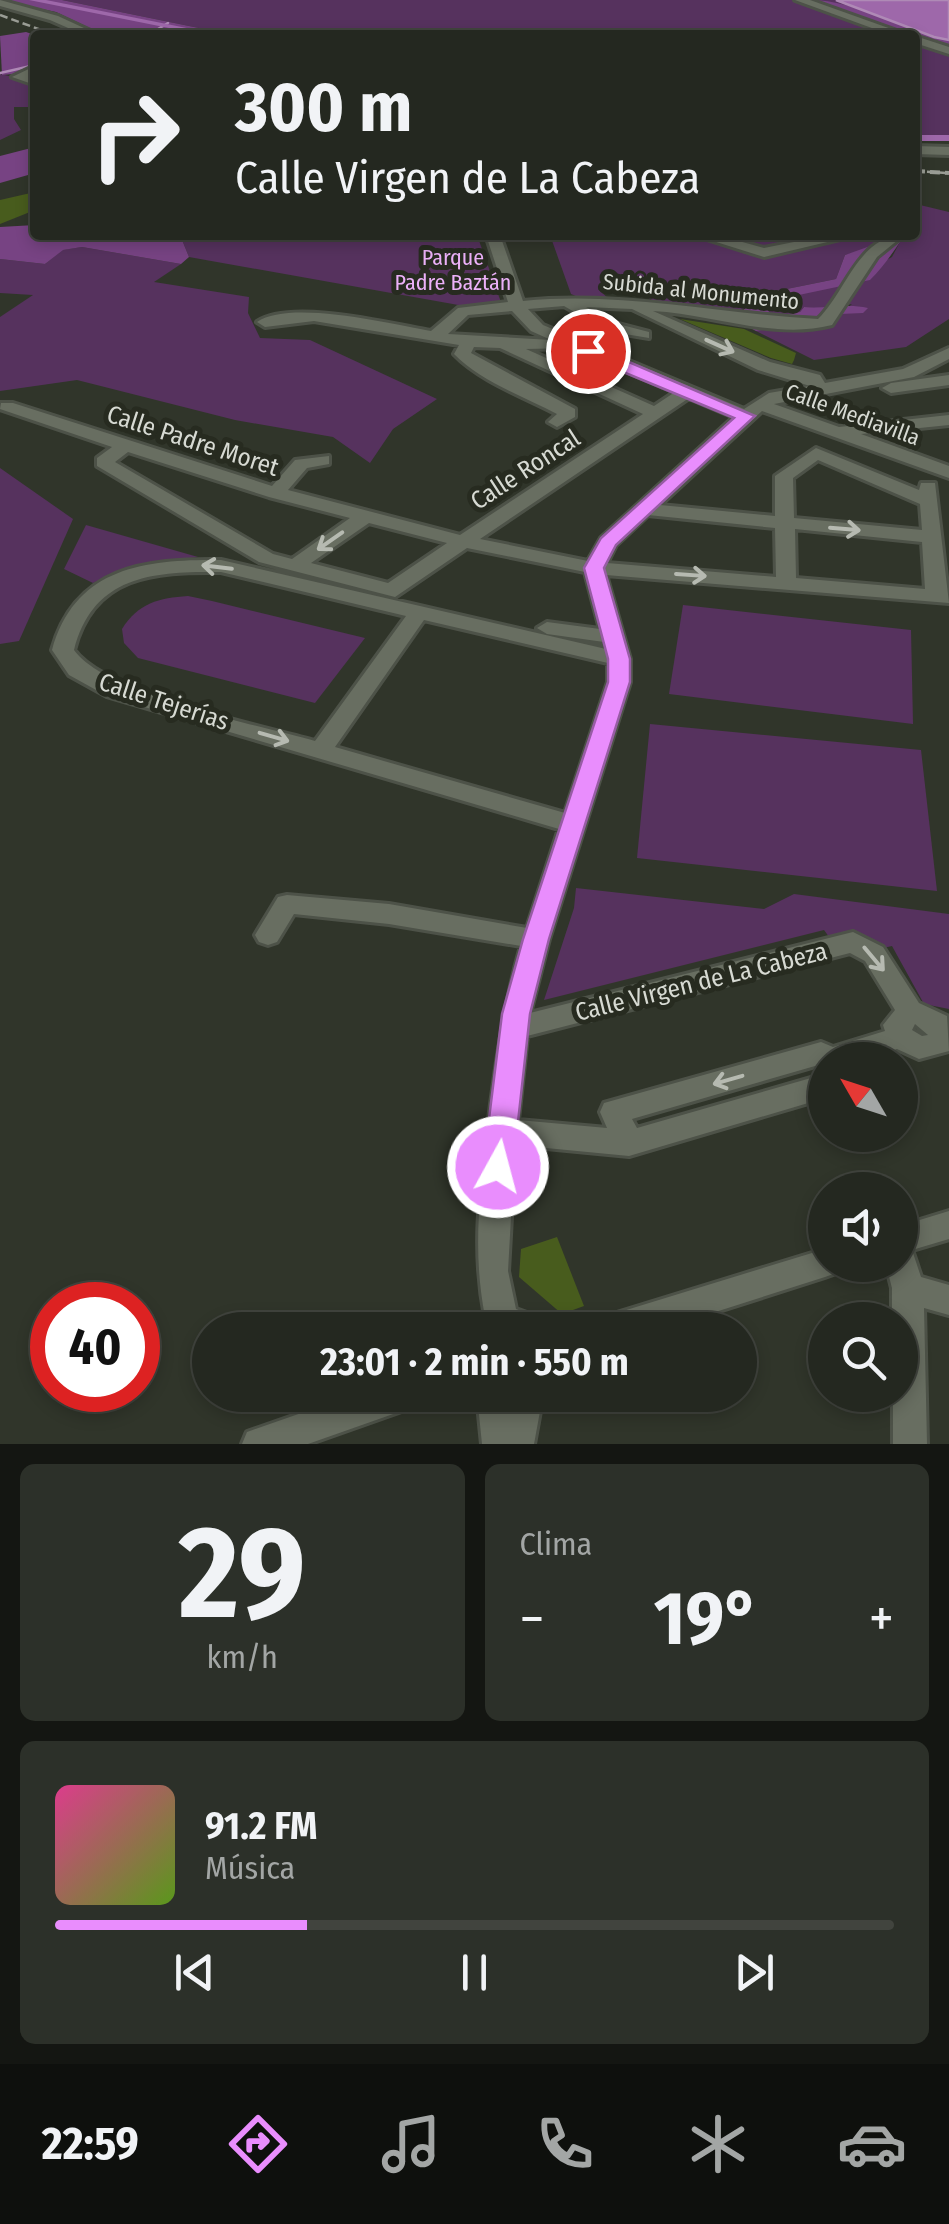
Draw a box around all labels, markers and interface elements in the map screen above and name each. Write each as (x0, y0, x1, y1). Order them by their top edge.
text: 300 m (235, 66, 413, 150)
icon: right (70, 70, 200, 200)
text: Calle Virgen de La Cabeza (235, 151, 700, 205)
park label: Parque Padre Baztán (395, 244, 511, 296)
street label: Subida al Monumento (602, 268, 800, 315)
pin (546, 309, 631, 394)
icon: arrive (561, 324, 616, 379)
one-way arrow (704, 338, 735, 356)
street label: Calle Mediavilla (782, 378, 924, 451)
street label: Calle Padre Moret (103, 399, 283, 483)
street label: Calle Roncal (465, 423, 586, 516)
one-way arrow (828, 520, 860, 539)
one-way arrow (316, 530, 344, 551)
one-way arrow (201, 557, 234, 576)
one-way arrow (675, 565, 707, 584)
street label: Calle Tejerías (95, 667, 232, 737)
one-way arrow (258, 729, 289, 747)
street label: Calle Virgen de La Cabeza (572, 936, 830, 1028)
one-way arrow (862, 946, 885, 971)
north arrow (808, 1042, 918, 1152)
map controls (808, 1042, 918, 1412)
one-way arrow (712, 1071, 744, 1090)
position arrow (446, 1115, 550, 1219)
button: sound (808, 1172, 918, 1282)
speed limit sign: 40 (30, 1282, 160, 1412)
button: search (808, 1302, 918, 1412)
text: 23:01 · 2 min · 550 m (320, 1339, 629, 1385)
text: 29 (179, 1495, 306, 1651)
text: Clima (520, 1525, 592, 1563)
text: 19° (654, 1574, 759, 1664)
text: − (520, 1586, 544, 1652)
text: + (869, 1586, 894, 1652)
text: km/h (207, 1638, 278, 1676)
text: 91.2 FM (205, 1803, 317, 1849)
text: Música (205, 1849, 295, 1887)
icon: previous (167, 1945, 222, 2000)
icon: pause (447, 1945, 502, 2000)
icon: next (727, 1945, 782, 2000)
icon: directions (223, 2109, 293, 2179)
icon: music (376, 2109, 446, 2179)
icon: phone (530, 2109, 600, 2179)
icon: climate (683, 2109, 753, 2179)
icon: car (837, 2109, 907, 2179)
text: 22:59 (42, 2117, 139, 2171)

